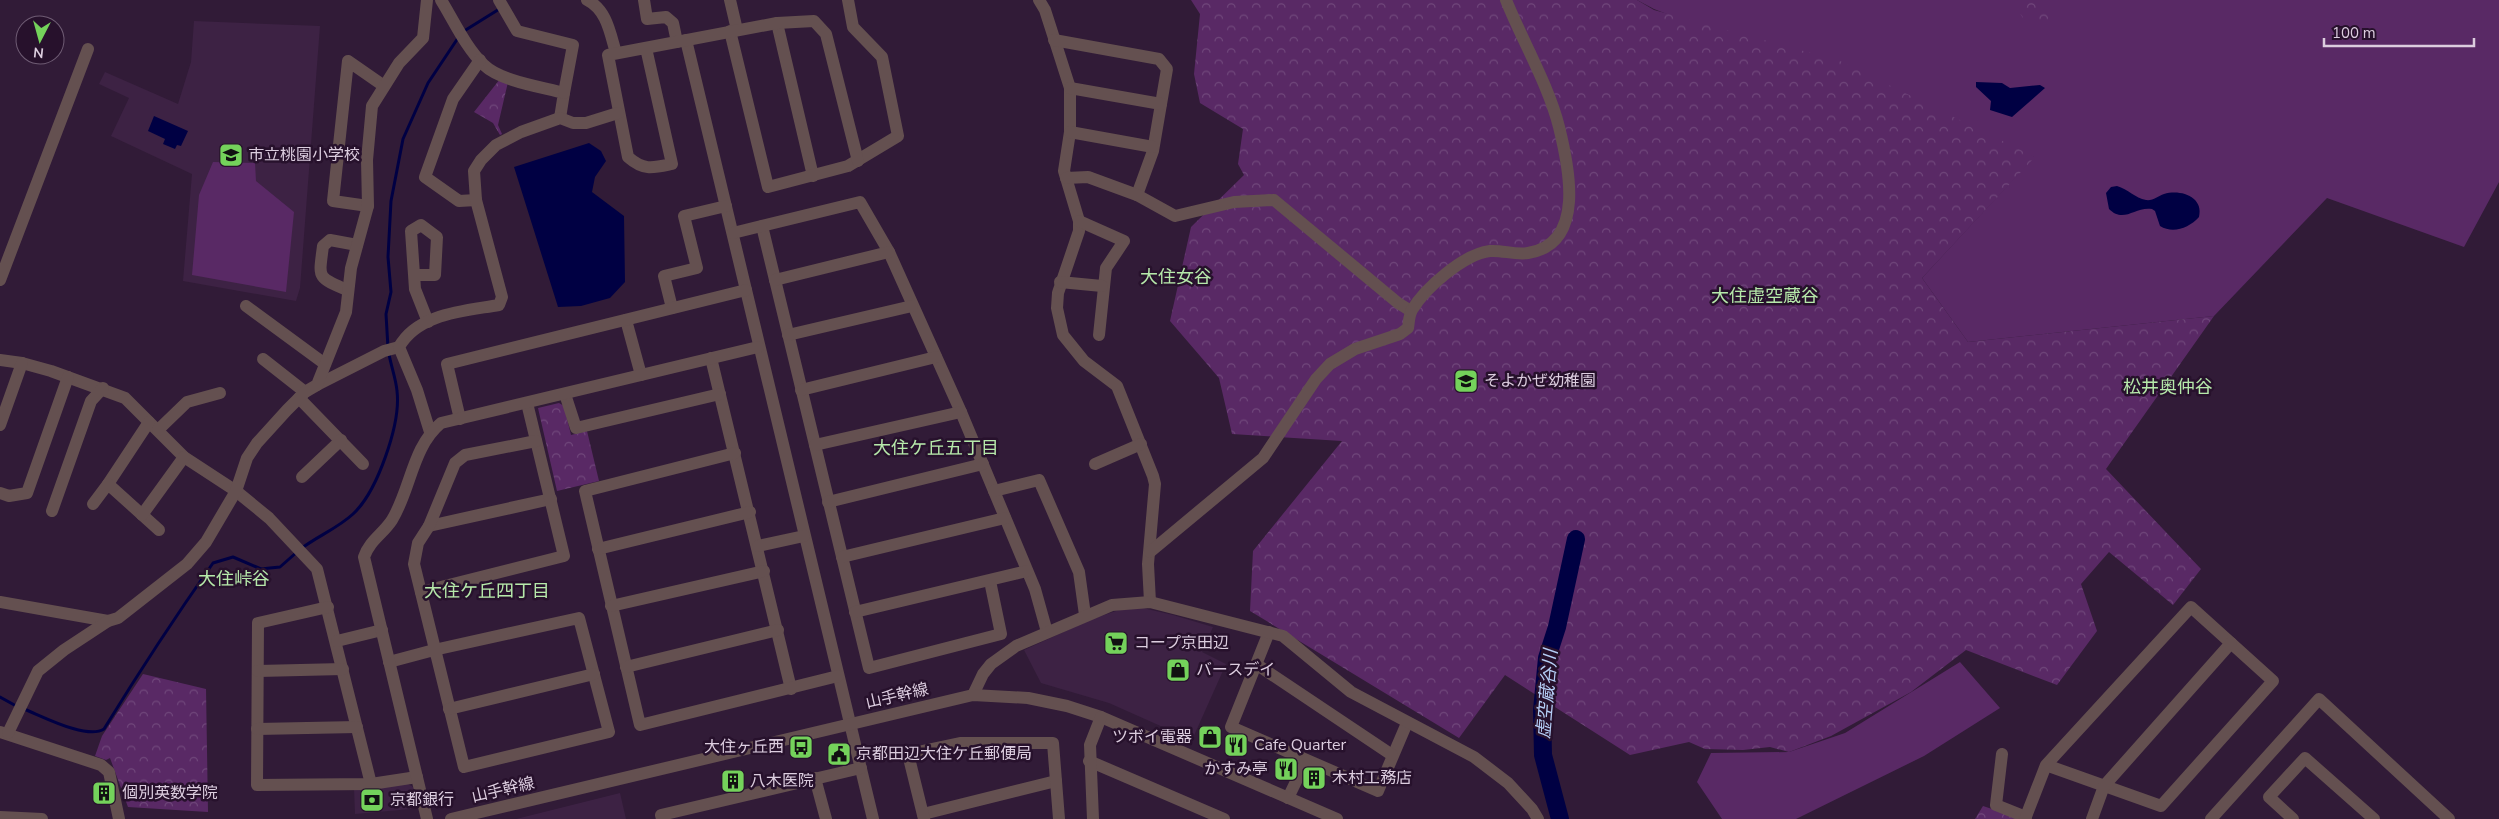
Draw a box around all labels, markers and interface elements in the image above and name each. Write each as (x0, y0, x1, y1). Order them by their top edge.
north arrow (15, 15, 65, 65)
scale bar (2324, 15, 2474, 47)
text: 100 m (2332, 23, 2376, 43)
text: N (32, 42, 45, 62)
school or university icon: 市立桃園小学校 (218, 142, 244, 168)
place label: 市立桃園小学校 (248, 144, 360, 166)
district label: 大住女谷 (1140, 265, 1212, 289)
district label: 大住虚空蔵谷 (1711, 284, 1819, 308)
school or university icon: そよかぜ幼稚園 (1453, 368, 1479, 394)
place label: そよかぜ幼稚園 (1484, 370, 1596, 392)
district label: 松井奥仲谷 (2123, 375, 2213, 399)
district label: 大住ケ丘五丁目 (873, 436, 999, 460)
district label: 大住峠谷 (198, 567, 270, 591)
district label: 大住ケ丘四丁目 (424, 579, 550, 603)
supermarket icon: コープ京田辺 (1103, 630, 1129, 656)
place label: コープ京田辺 (1134, 632, 1229, 654)
water label: 虚空蔵谷川 (1531, 646, 1563, 740)
shop icon: バースデイ (1165, 657, 1191, 683)
place label: バースデイ (1196, 659, 1275, 681)
street label: 山手幹線 (863, 678, 931, 714)
shop icon: ツボイ電器 (1197, 724, 1223, 750)
place label: ツボイ電器 (1112, 726, 1192, 748)
restaurant icon: Cafe Quarter (1223, 732, 1249, 758)
bus stop icon: 大住ヶ丘西 (788, 734, 814, 760)
place label: Cafe Quarter (1254, 734, 1347, 756)
place label: 大住ヶ丘西 (704, 736, 784, 758)
public building icon: 京都田辺大住ケ丘郵便局 (826, 741, 852, 767)
place label: 京都田辺大住ケ丘郵便局 (856, 743, 1032, 765)
restaurant icon: かすみ亭 (1273, 756, 1299, 782)
place label: かすみ亭 (1204, 758, 1268, 780)
building icon: 木村工務店 (1301, 765, 1327, 791)
place label: 木村工務店 (1332, 767, 1412, 789)
building icon: 八木医院 (720, 768, 746, 794)
place label: 八木医院 (750, 770, 814, 792)
street label: 山手幹線 (469, 772, 537, 808)
building icon: 個別英数学院 (91, 780, 117, 806)
place label: 個別英数学院 (122, 782, 218, 804)
bank icon: 京都銀行 (359, 787, 385, 813)
place label: 京都銀行 (390, 789, 454, 811)

